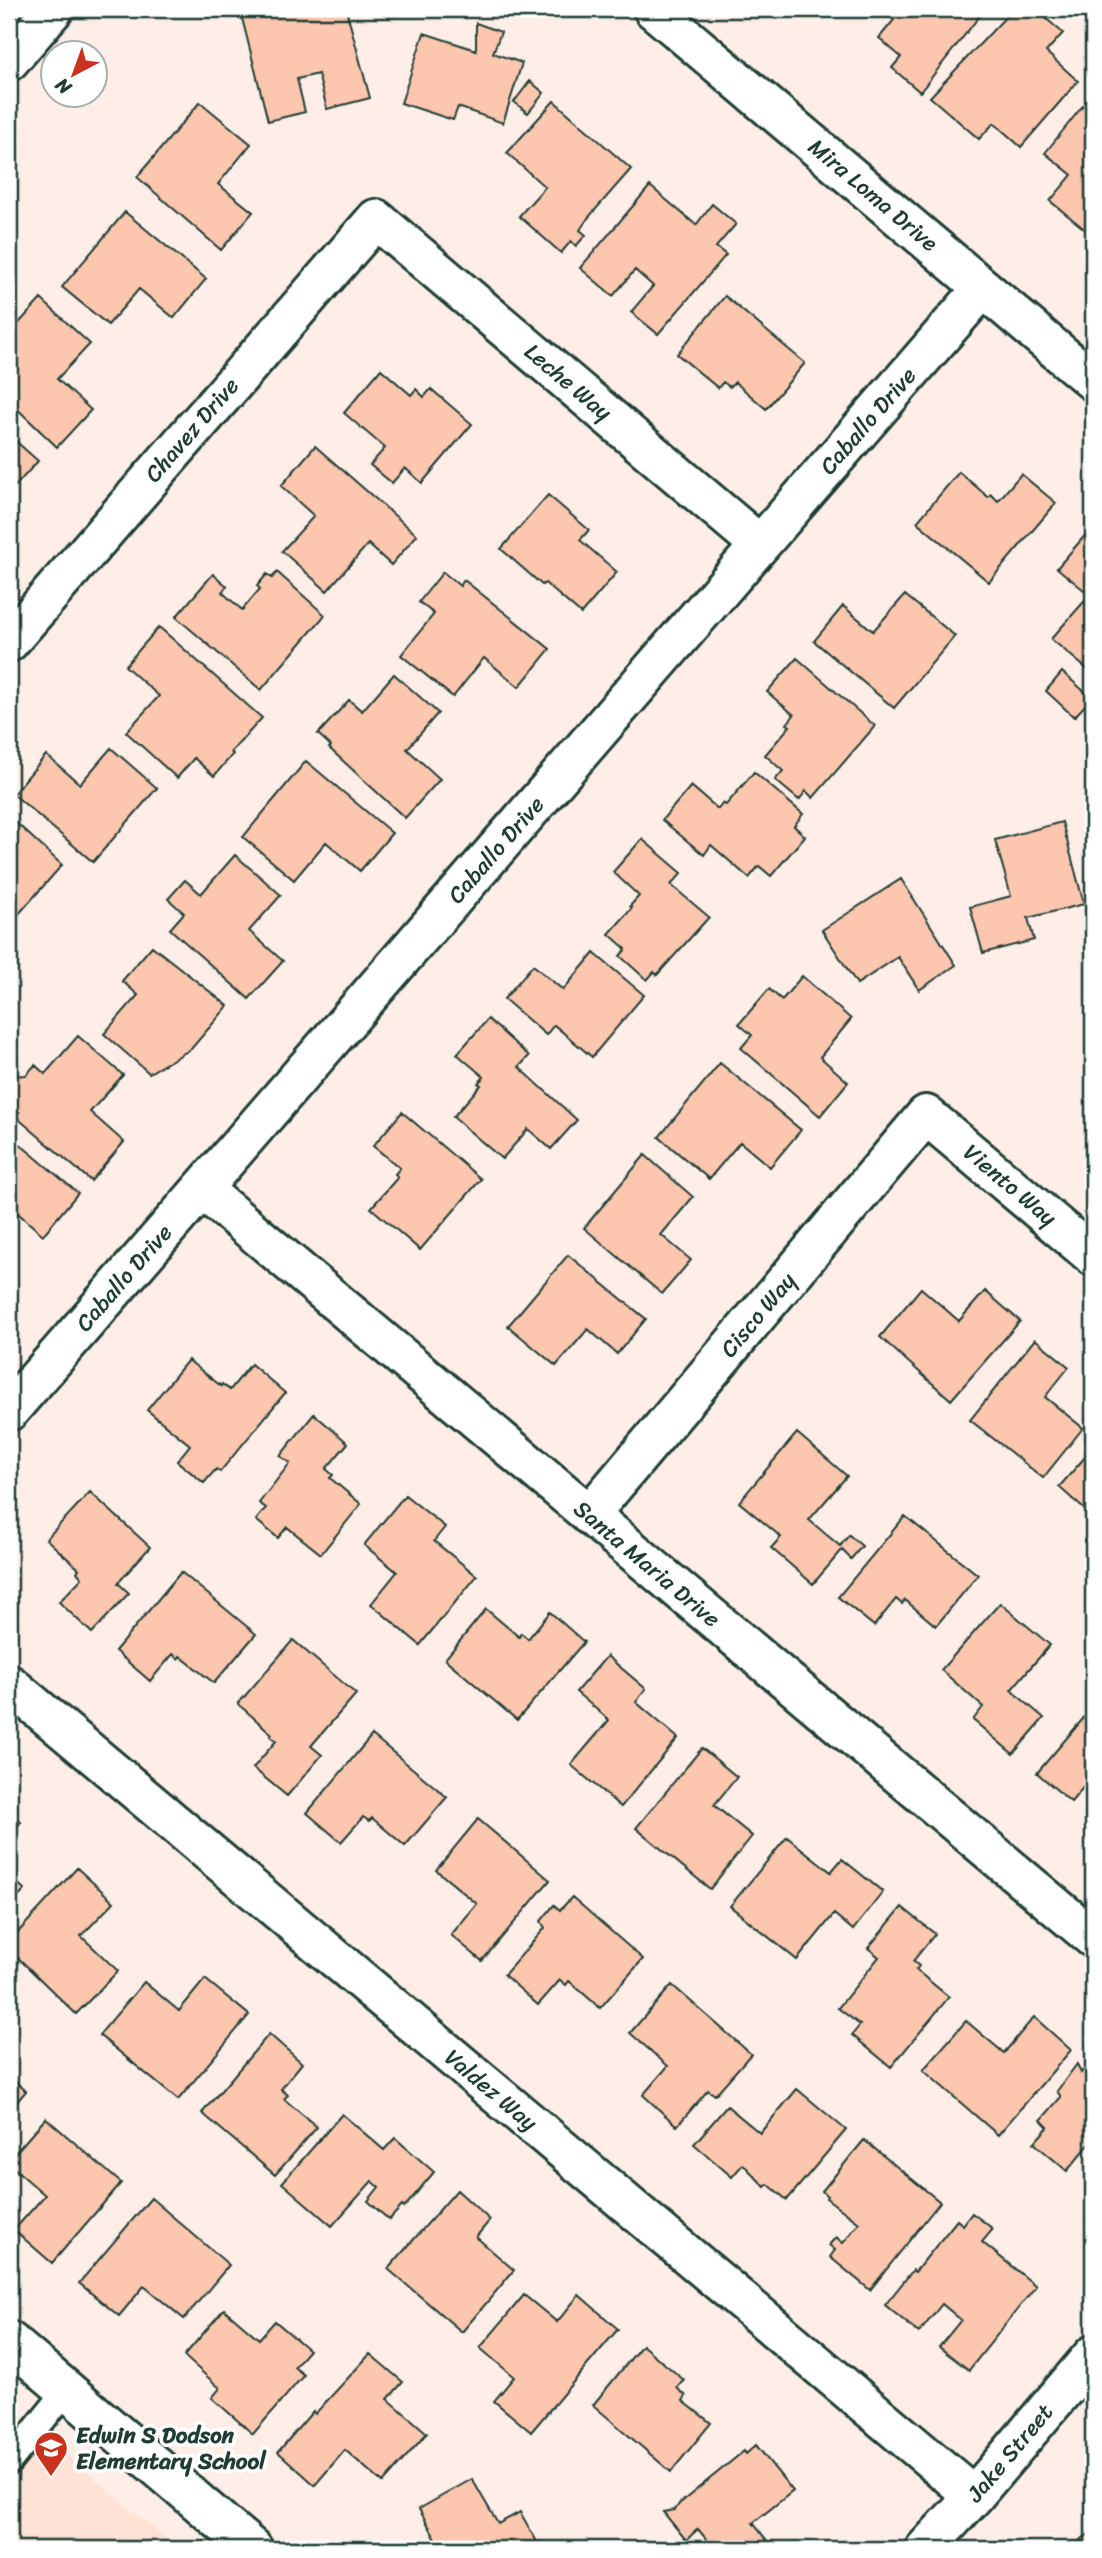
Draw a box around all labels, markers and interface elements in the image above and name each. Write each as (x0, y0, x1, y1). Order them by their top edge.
north arrow (38, 38, 108, 108)
text: N (47, 69, 80, 104)
street label: Mira Loma Drive (798, 128, 948, 262)
street label: Leche Way (515, 333, 622, 432)
street label: Caballo Drive (809, 357, 927, 484)
street label: Chavez Drive (134, 368, 250, 492)
street label: Caballo Drive (437, 786, 555, 913)
street label: Viento Way (954, 1133, 1067, 1237)
street label: Caballo Drive (65, 1214, 183, 1341)
street label: Cisco Way (710, 1263, 807, 1367)
street label: Santa Maria Drive (564, 1490, 730, 1638)
street label: Valdez Way (435, 2038, 547, 2142)
street label: Jake Street (955, 2394, 1064, 2513)
place label: Edwin S Dodson Elementary School (76, 2415, 267, 2482)
school or university icon: Edwin S Dodson Elementary School (32, 2429, 70, 2478)

